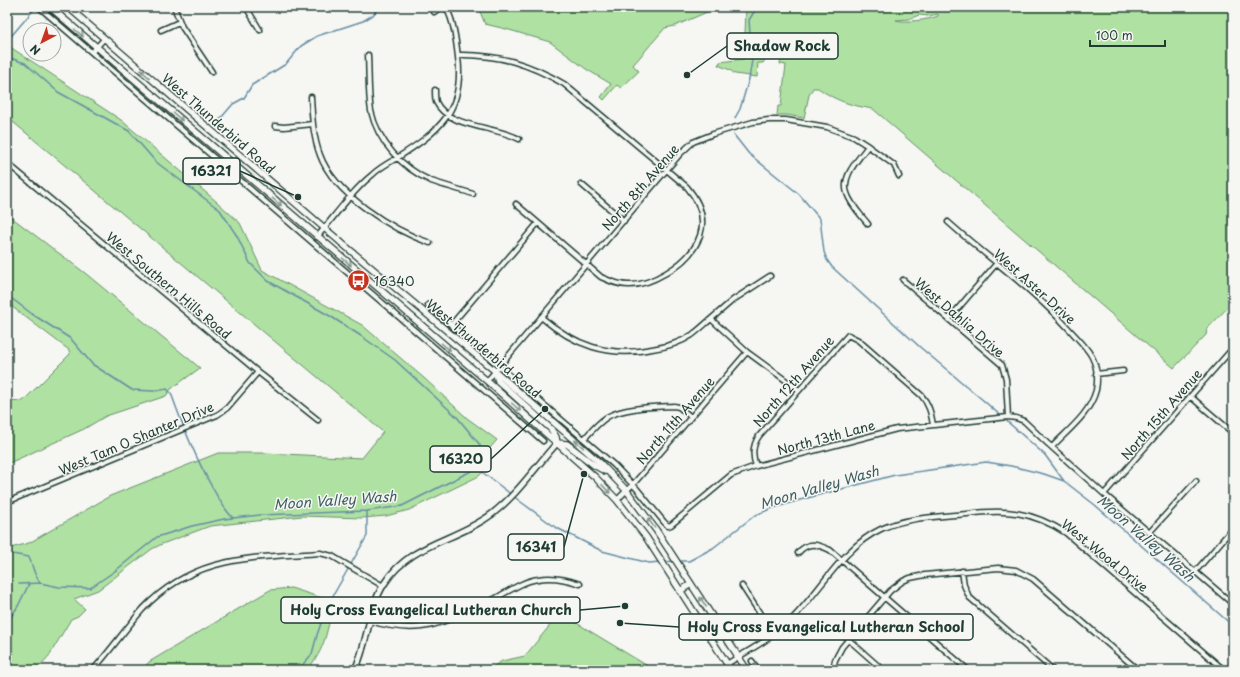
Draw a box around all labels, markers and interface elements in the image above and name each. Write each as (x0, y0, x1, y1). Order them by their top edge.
north arrow (22, 22, 62, 62)
scale bar (1090, 22, 1165, 48)
text: 100 m (1096, 26, 1133, 44)
one-way arrow (74, 28, 85, 37)
callout: Shadow Rock (727, 33, 838, 59)
text: Shadow Rock (734, 35, 830, 56)
text: N (26, 40, 44, 59)
street label: West Thunderbird Road (158, 68, 280, 178)
one-way arrow (140, 69, 150, 78)
one-way arrow (173, 112, 183, 121)
street label: North 8th Avenue (597, 140, 683, 234)
callout: 16321 (183, 158, 240, 184)
text: 16321 (191, 160, 231, 181)
one-way arrow (271, 197, 282, 206)
street label: West Southern Hills Road (102, 227, 236, 343)
street label: West Aster Drive (990, 244, 1080, 328)
one-way arrow (342, 257, 352, 267)
bus stop icon: 16340 (346, 267, 372, 293)
place label: 16340 (374, 271, 414, 290)
street label: West Dahlia Drive (911, 273, 1009, 361)
street label: West Thunderbird Road (423, 294, 545, 402)
street label: North 12th Avenue (748, 331, 838, 431)
one-way arrow (440, 342, 451, 351)
street label: North 15th Avenue (1116, 364, 1206, 464)
street label: North 11th Avenue (632, 372, 718, 468)
street label: West Tam O Shanter Drive (56, 397, 216, 479)
one-way arrow (511, 402, 521, 412)
street label: North 13th Lane (775, 415, 877, 459)
one-way arrow (574, 440, 584, 449)
callout: 16320 (430, 446, 491, 472)
text: 16320 (439, 448, 483, 469)
water label: Moon Valley Wash (757, 460, 882, 514)
one-way arrow (601, 483, 610, 493)
water label: Moon Valley Wash (273, 485, 398, 515)
water label: Moon Valley Wash (1093, 490, 1200, 587)
street label: West Wood Drive (1057, 514, 1153, 596)
one-way arrow (647, 517, 655, 528)
callout: 16341 (508, 534, 564, 560)
text: 16341 (516, 536, 556, 557)
one-way arrow (699, 596, 707, 607)
callout: Holy Cross Evangelical Lutheran Church (281, 597, 580, 623)
text: Holy Cross Evangelical Lutheran Church (290, 599, 572, 620)
callout: Holy Cross Evangelical Lutheran School (679, 614, 973, 640)
text: Holy Cross Evangelical Lutheran School (687, 616, 965, 637)

